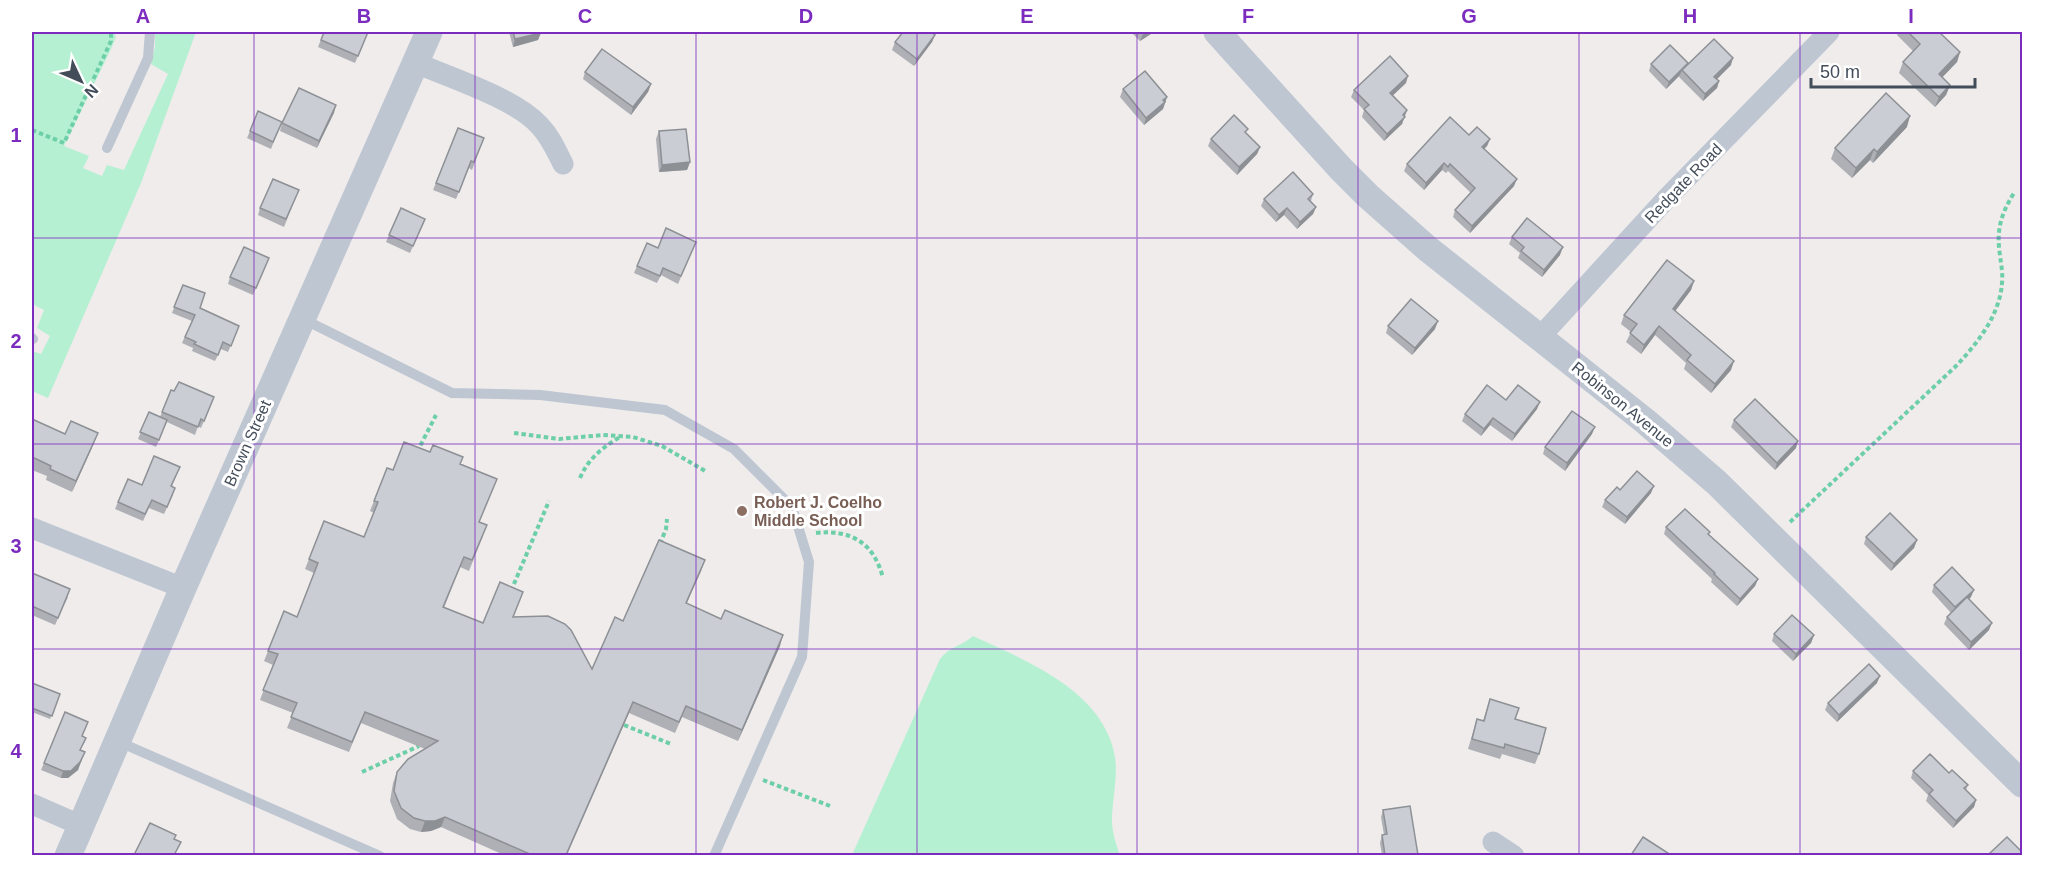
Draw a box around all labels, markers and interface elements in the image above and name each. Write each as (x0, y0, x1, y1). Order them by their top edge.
text: A (136, 5, 150, 27)
text: B (357, 5, 371, 27)
text: C (578, 5, 592, 27)
text: D (799, 5, 813, 27)
text: E (1020, 5, 1034, 27)
text: F (1242, 5, 1254, 27)
text: G (1461, 5, 1477, 27)
text: H (1683, 5, 1697, 27)
text: I (1908, 5, 1914, 27)
north arrow (51, 51, 111, 111)
scale bar (1811, 51, 1974, 89)
text: 50 m (1820, 62, 1860, 82)
text: N (81, 81, 102, 101)
text: 1 (10, 124, 22, 146)
street label: Redgate Road (1641, 140, 1725, 226)
text: 2 (10, 330, 22, 352)
street label: Robinson Avenue (1569, 358, 1677, 450)
street label: Brown Street (221, 397, 274, 489)
place label: Robert J. Coelho Middle School (754, 494, 882, 529)
marker: Robert J. Coelho Middle School (735, 504, 749, 518)
text: 3 (10, 535, 22, 557)
text: 4 (10, 740, 22, 762)

